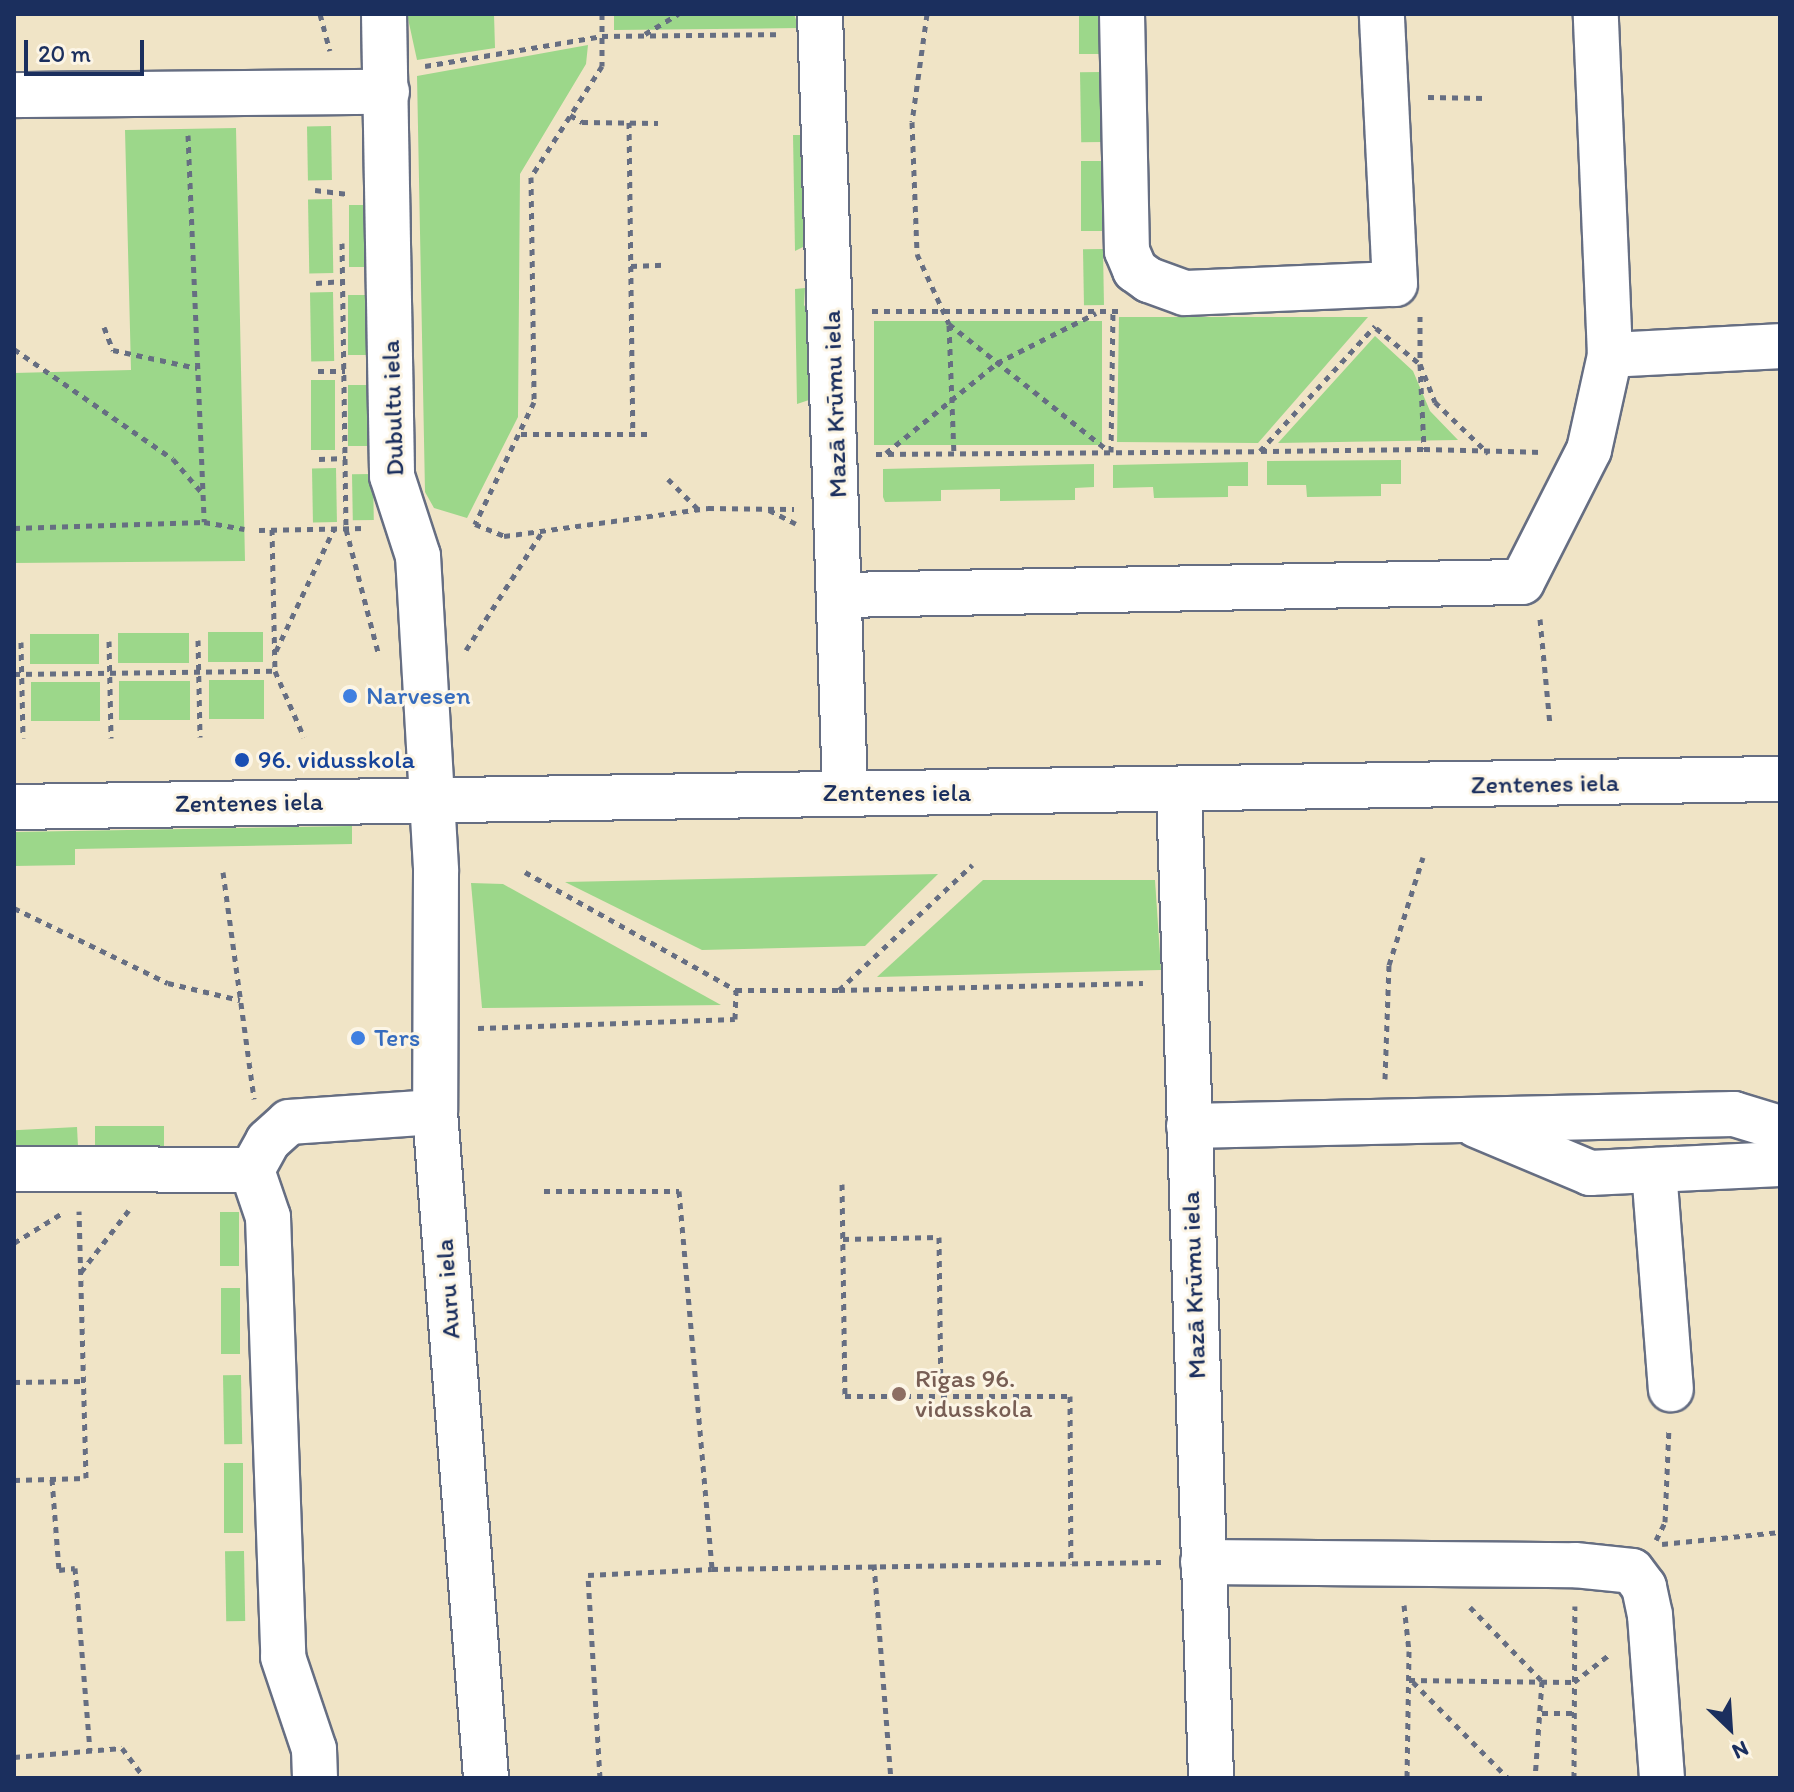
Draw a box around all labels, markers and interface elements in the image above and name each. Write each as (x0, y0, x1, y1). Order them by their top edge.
scale bar (28, 24, 148, 74)
text: 20 m (38, 39, 91, 68)
street label: Mazā Krūmu iela (816, 310, 854, 498)
street label: Dubultu iela (375, 339, 411, 477)
place label: Narvesen (366, 680, 471, 712)
marker: Narvesen (341, 687, 359, 705)
place label: 96. vidusskola (258, 744, 415, 776)
marker: 96. vidusskola (233, 751, 251, 769)
street label: Zentenes iela (1470, 767, 1620, 801)
street label: Zentenes iela (823, 777, 971, 809)
street label: Zentenes iela (174, 786, 324, 820)
place label: Ters (374, 1022, 420, 1054)
marker: Ters (349, 1029, 367, 1047)
street label: Mazā Krūmu iela (1175, 1191, 1213, 1379)
street label: Auru iela (429, 1238, 467, 1340)
place label: Rīgas 96. vidusskola (915, 1363, 1032, 1424)
marker: Rīgas 96. vidusskola (890, 1385, 908, 1403)
north arrow (1690, 1688, 1770, 1768)
text: N (1728, 1735, 1753, 1766)

